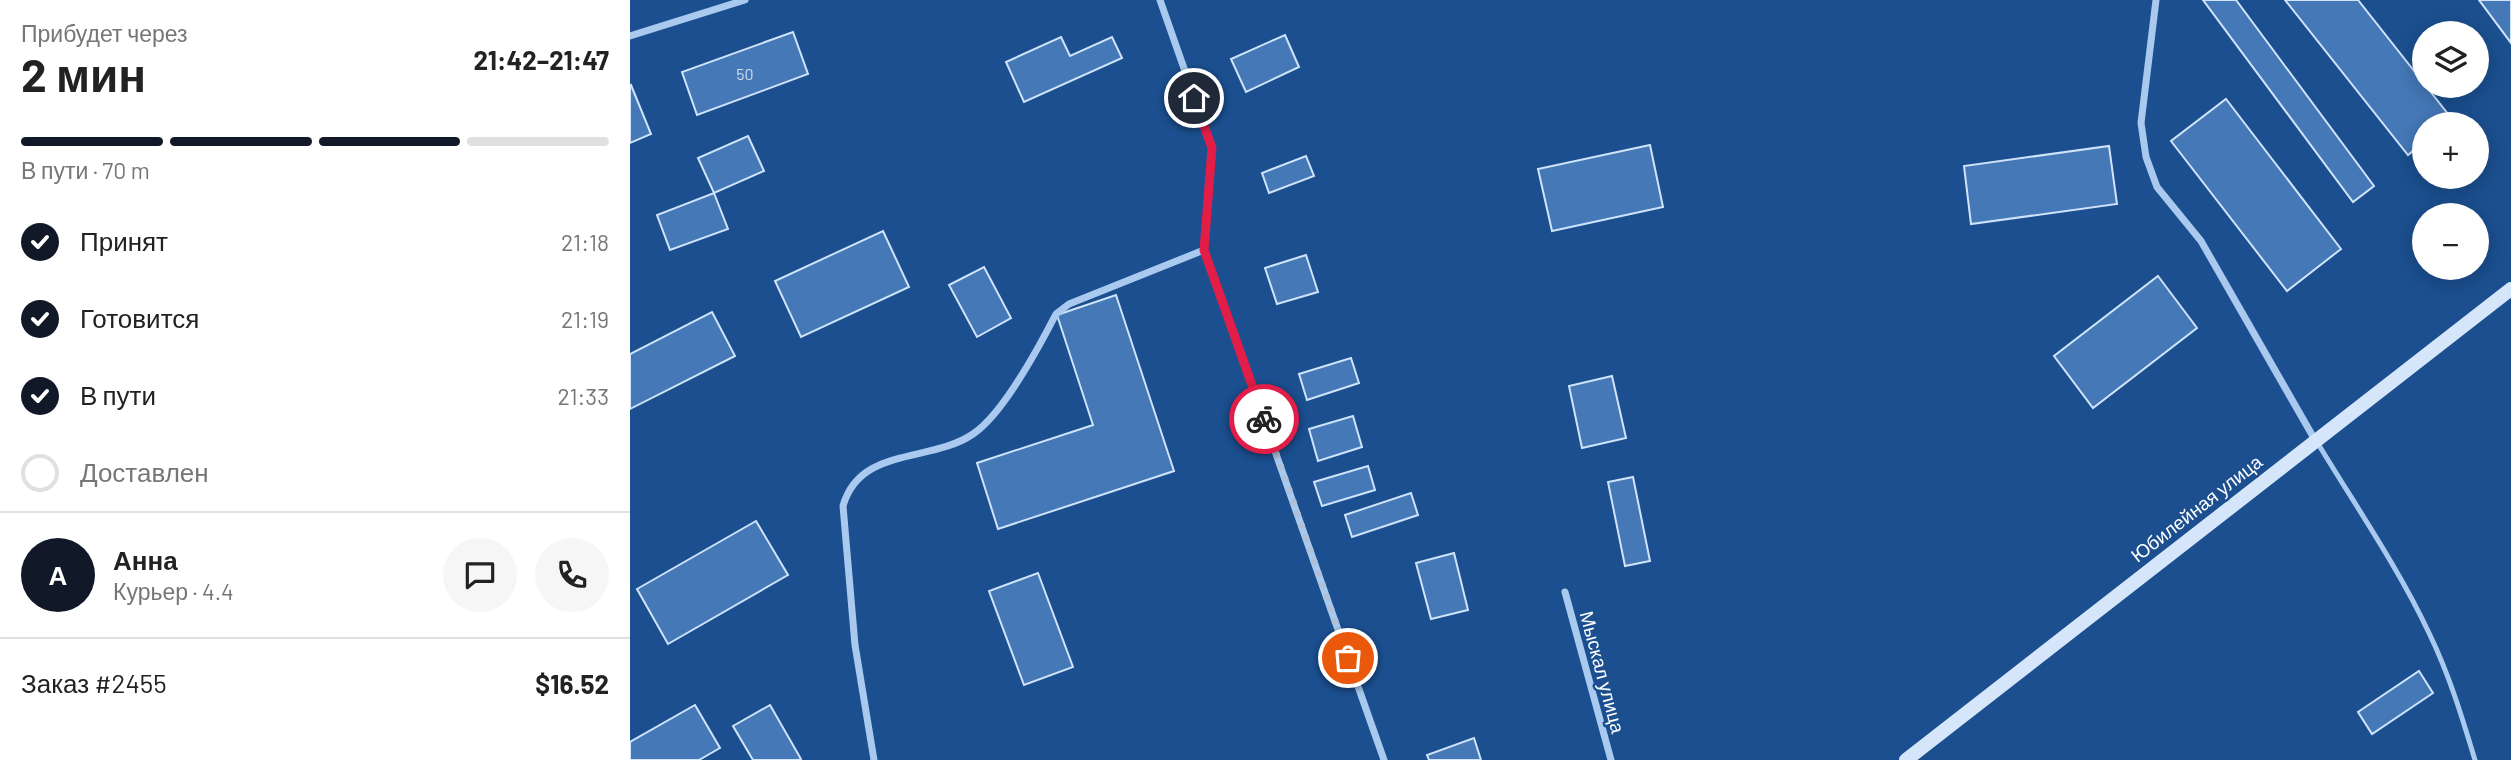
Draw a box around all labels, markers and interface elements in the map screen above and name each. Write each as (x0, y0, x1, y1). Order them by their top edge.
text: Прибудет через (21, 19, 188, 47)
map controls (2412, 21, 2489, 280)
button: layers (2412, 21, 2489, 98)
text: 21:42–21:47 (473, 44, 609, 75)
text: 2 мин (21, 46, 146, 101)
house number: 50 (736, 64, 754, 83)
pin (1164, 68, 1224, 128)
icon: home (1175, 79, 1213, 117)
button: + (2412, 112, 2489, 189)
text: В пути · 70 m (21, 156, 150, 184)
button: − (2412, 203, 2489, 280)
icon: check (21, 223, 59, 261)
text: Принят (80, 225, 168, 256)
text: 21:18 (561, 228, 609, 256)
icon: check (21, 300, 59, 338)
text: Готовится (80, 302, 199, 333)
text: 21:19 (561, 305, 609, 333)
icon: check (21, 377, 59, 415)
text: В пути (80, 379, 156, 410)
text: 21:33 (557, 382, 609, 410)
courier (1229, 384, 1299, 454)
icon: bike (1245, 400, 1283, 438)
street label: Юбилейная улица (2126, 449, 2267, 566)
text: Доставлен (80, 456, 209, 487)
button: chat (443, 538, 517, 612)
button: phone (535, 538, 609, 612)
text: Анна (113, 544, 178, 575)
text: А (49, 559, 67, 590)
text: Курьер · 4.4 (113, 577, 234, 605)
street label: Мыскал улица (1576, 608, 1630, 736)
pin (1318, 628, 1378, 688)
icon: bag (1329, 639, 1367, 677)
text: Заказ #2455 (21, 667, 167, 698)
text: $16.52 (535, 668, 609, 699)

